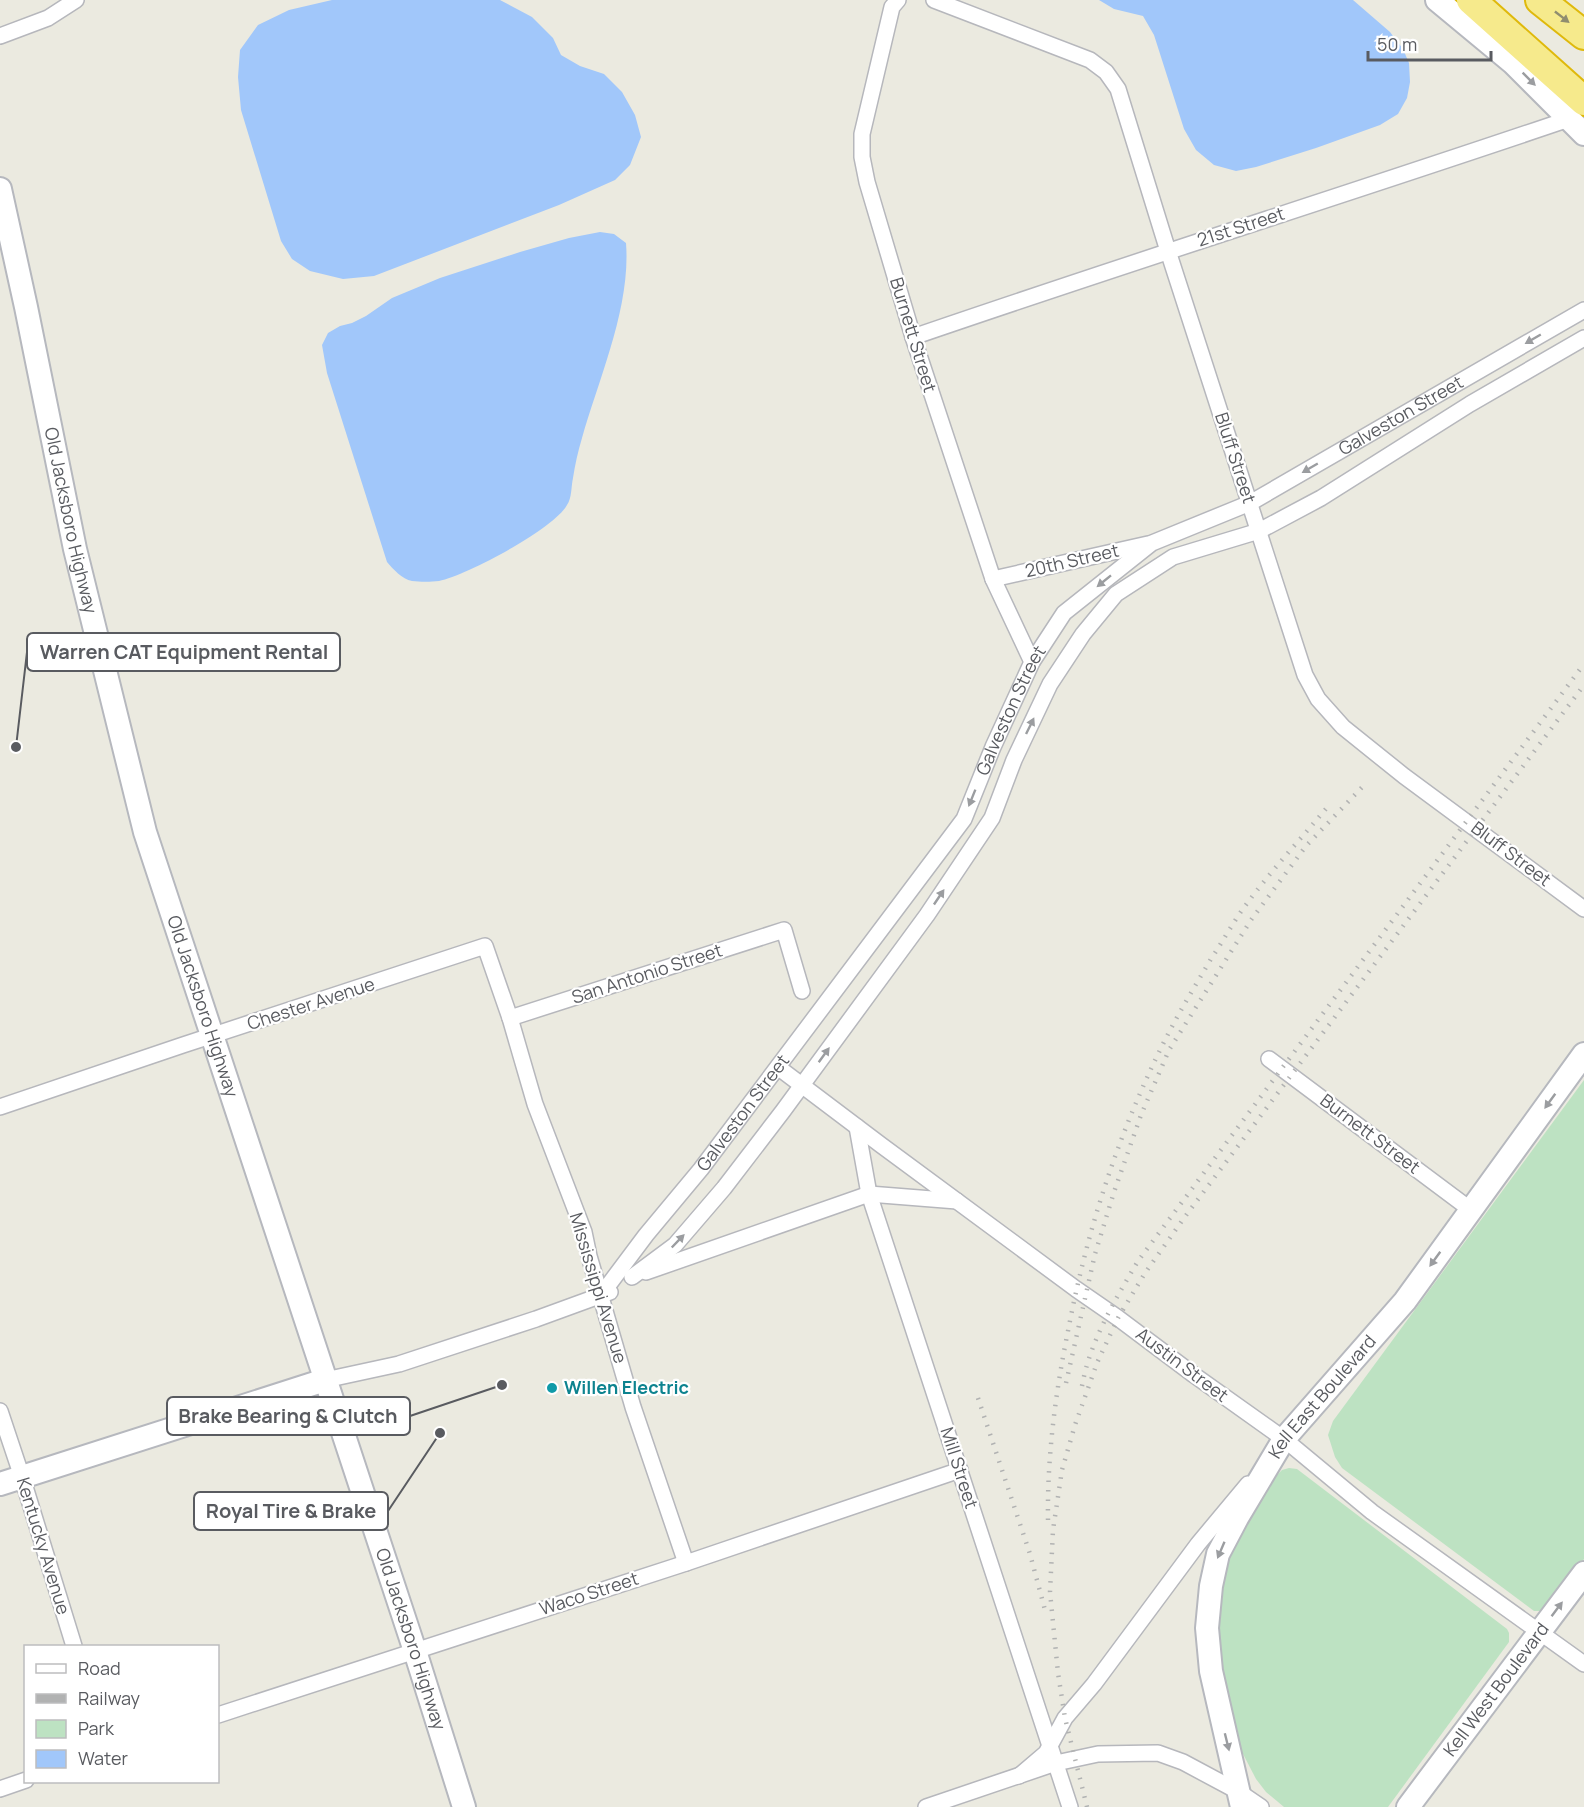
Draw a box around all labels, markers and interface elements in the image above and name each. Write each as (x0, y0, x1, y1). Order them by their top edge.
one-way arrow (1554, 11, 1570, 24)
scale bar (1368, 24, 1491, 62)
text: 50 m (1377, 32, 1417, 56)
one-way arrow (1522, 72, 1537, 86)
street label: 21st Street (1194, 201, 1287, 251)
street label: Burnett Street (885, 274, 943, 395)
one-way arrow (1524, 334, 1541, 344)
street label: Galveston Street (1334, 369, 1467, 460)
street label: Bluff Street (1210, 409, 1262, 506)
street label: Old Jacksboro Highway (40, 425, 104, 616)
one-way arrow (1302, 463, 1318, 474)
street label: 20th Street (1022, 538, 1121, 582)
one-way arrow (1096, 575, 1112, 588)
callout: Warren CAT Equipment Rental (27, 633, 340, 671)
text: Warren CAT Equipment Rental (40, 638, 328, 665)
street label: Galveston Street (970, 640, 1051, 779)
one-way arrow (1026, 718, 1035, 735)
one-way arrow (967, 789, 976, 807)
street label: Bluff Street (1467, 815, 1556, 891)
one-way arrow (933, 889, 944, 906)
street label: Old Jacksboro Highway (162, 912, 245, 1101)
street label: San Antonio Street (568, 937, 725, 1009)
street label: Chester Avenue (244, 971, 377, 1035)
one-way arrow (818, 1048, 830, 1064)
street label: Galveston Street (691, 1049, 794, 1176)
street label: Burnett Street (1316, 1088, 1425, 1179)
one-way arrow (1544, 1094, 1556, 1109)
street label: Mississippi Avenue (565, 1209, 633, 1366)
one-way arrow (670, 1235, 684, 1249)
one-way arrow (1429, 1251, 1441, 1267)
street label: Austin Street (1131, 1321, 1234, 1407)
street label: Kell East Boulevard (1262, 1329, 1381, 1463)
place label: Willen Electric (564, 1375, 689, 1399)
marker: Willen Electric (545, 1381, 559, 1395)
callout: Brake Bearing & Clutch (167, 1397, 410, 1435)
text: Brake Bearing & Clutch (178, 1402, 398, 1429)
street label: Mill Street (936, 1424, 984, 1511)
street label: Kentucky Avenue (12, 1474, 76, 1617)
callout: Royal Tire & Brake (194, 1492, 388, 1530)
text: Royal Tire & Brake (206, 1497, 376, 1524)
one-way arrow (1216, 1542, 1225, 1559)
street label: Old Jacksboro Highway (371, 1545, 452, 1733)
street label: Waco Street (536, 1566, 641, 1620)
one-way arrow (1551, 1601, 1563, 1617)
street label: Kell West Boulevard (1437, 1617, 1554, 1761)
legend (24, 1645, 219, 1783)
text: Road (78, 1656, 121, 1680)
text: Railway (78, 1686, 140, 1710)
text: Park (78, 1716, 115, 1740)
one-way arrow (1222, 1732, 1232, 1751)
text: Water (78, 1746, 128, 1770)

